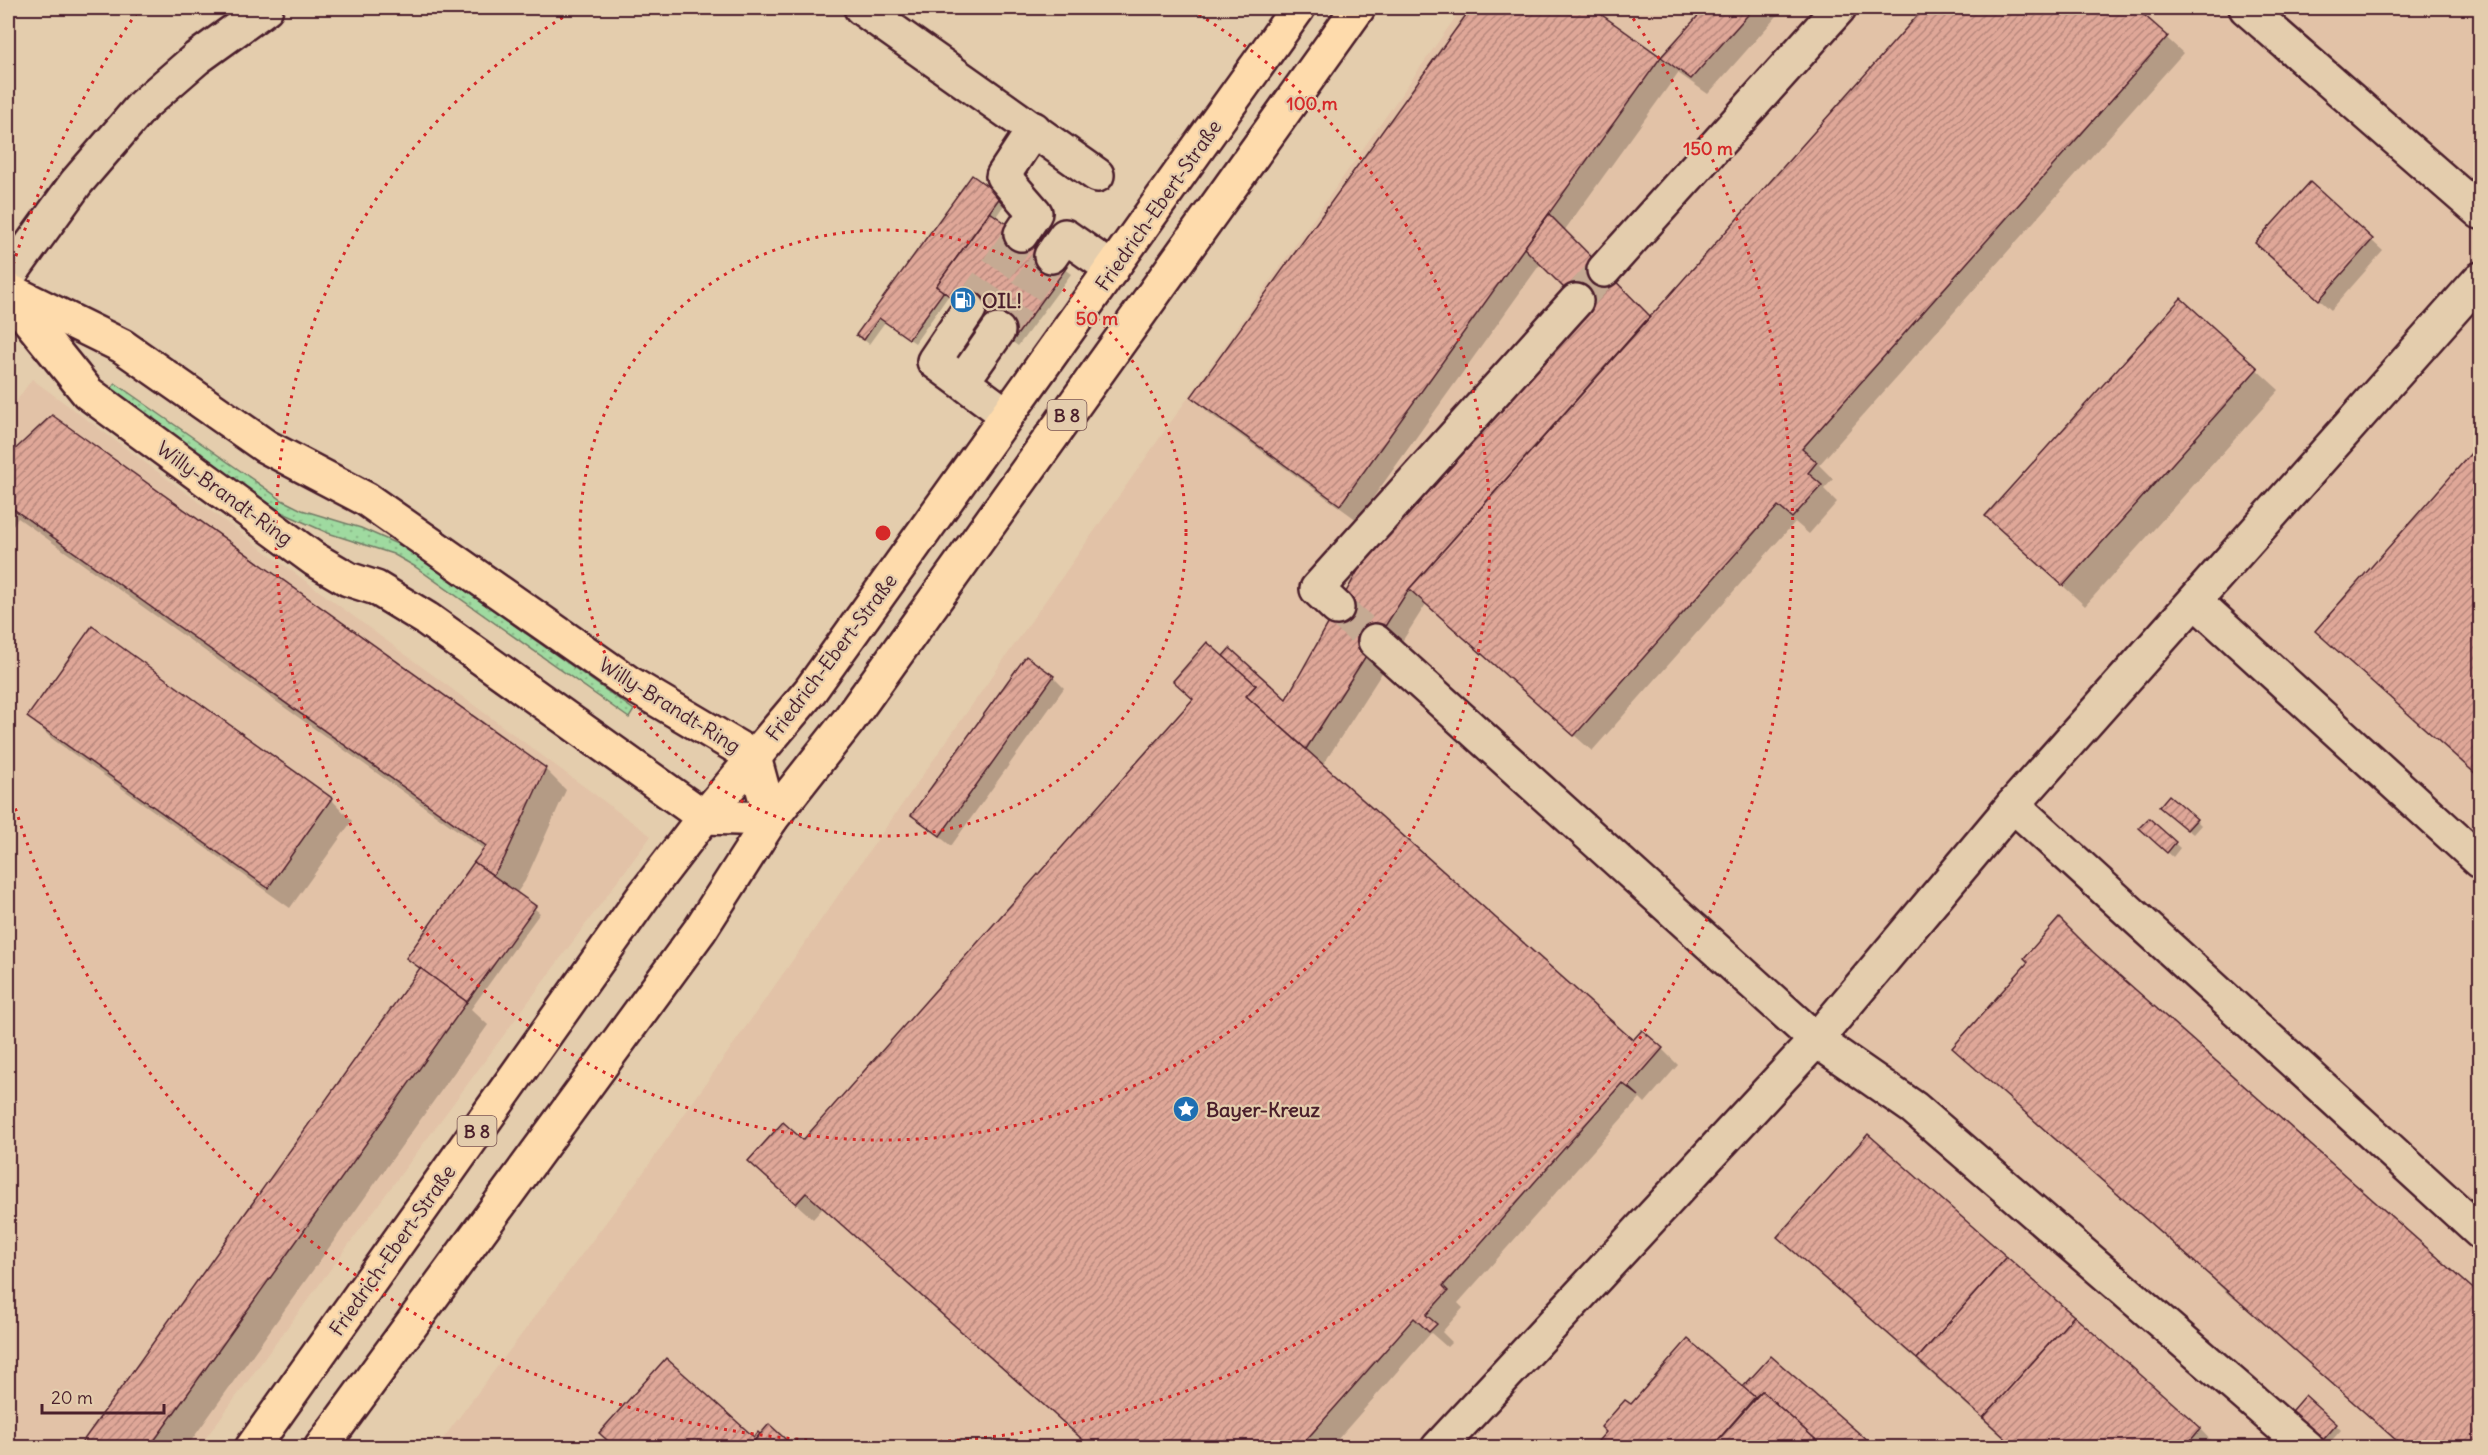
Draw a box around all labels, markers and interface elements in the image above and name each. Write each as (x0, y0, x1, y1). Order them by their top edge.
text: 100 m (1287, 92, 1338, 115)
street label: Friedrich-Ebert-Straße (1090, 115, 1226, 295)
text: 150 m (1683, 137, 1733, 160)
fuel station icon: OIL! (948, 285, 978, 315)
place label: OIL! (982, 288, 1022, 313)
text: 50 m (1076, 307, 1118, 330)
road number: B 8 (1048, 400, 1086, 430)
street label: Willy-Brandt-Ring (152, 435, 298, 551)
centre of rings (873, 523, 893, 543)
street label: Friedrich-Ebert-Straße (760, 568, 902, 746)
street label: Willy-Brandt-Ring (595, 651, 745, 759)
place icon: Bayer-Kreuz (1171, 1094, 1201, 1124)
place label: Bayer-Kreuz (1206, 1097, 1320, 1122)
road number: B 8 (458, 1116, 496, 1146)
street label: Friedrich-Ebert-Straße (324, 1160, 460, 1340)
scale bar (42, 1377, 164, 1415)
text: 20 m (51, 1386, 93, 1409)

